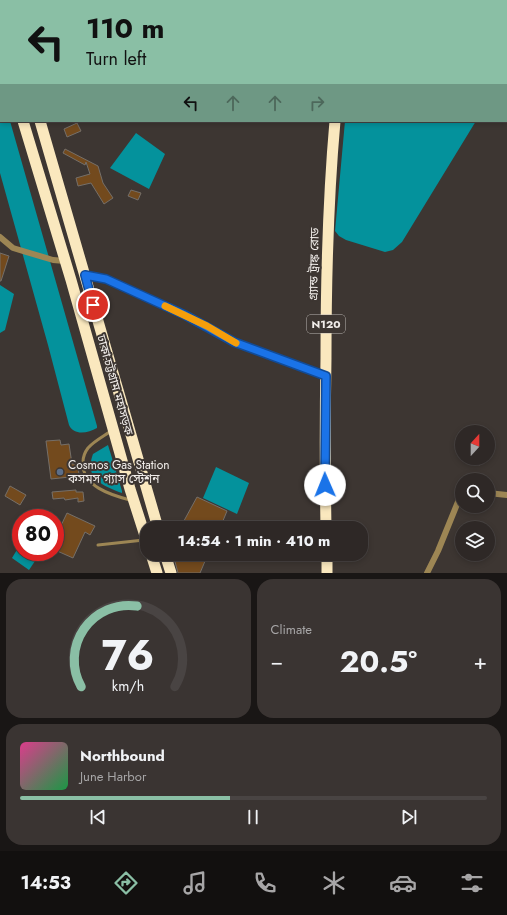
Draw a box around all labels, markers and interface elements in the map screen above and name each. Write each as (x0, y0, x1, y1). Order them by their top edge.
text: 110 m (86, 8, 164, 49)
icon: left (20, 16, 72, 68)
text: Turn left (86, 46, 146, 72)
icon: left (180, 92, 202, 114)
icon: ahead (222, 92, 244, 114)
icon: ahead (264, 92, 286, 114)
icon: right (306, 92, 328, 114)
street label: গ্র্যান্ড ট্রাঙ্ক রোড (304, 227, 324, 301)
pin (76, 288, 110, 322)
icon: arrive (82, 294, 104, 316)
road number: N120 (307, 315, 345, 333)
street label: ঢাকা-চট্টগ্রাম মহাসড়ক (92, 332, 138, 438)
north arrow (455, 425, 495, 465)
map controls (455, 425, 495, 561)
place label: Cosmos Gas Station কসমস গ্যাস স্টেশন (67, 456, 170, 488)
position arrow (304, 464, 346, 506)
marker: Cosmos Gas Station কসমস গ্যাস স্টেশন (55, 467, 65, 477)
button: search (455, 473, 495, 513)
speed limit sign: 80 (12, 509, 64, 561)
button: layers (455, 521, 495, 561)
text: 14:54 · 1 min · 410 m (178, 530, 330, 552)
text: Climate (271, 620, 312, 639)
text: 76 (102, 624, 155, 685)
text: 20.5° (340, 640, 417, 683)
text: − (271, 645, 283, 677)
text: + (473, 645, 487, 677)
text: km/h (112, 675, 144, 695)
text: Northbound (80, 745, 165, 767)
text: June Harbor (80, 767, 146, 786)
icon: previous (87, 806, 109, 828)
icon: pause (242, 806, 264, 828)
icon: next (398, 806, 420, 828)
icon: directions (112, 869, 140, 897)
icon: music (181, 869, 209, 897)
icon: phone (251, 869, 279, 897)
icon: climate (320, 869, 348, 897)
icon: car (389, 869, 417, 897)
icon: filters (458, 869, 486, 897)
text: 14:53 (21, 870, 71, 896)

